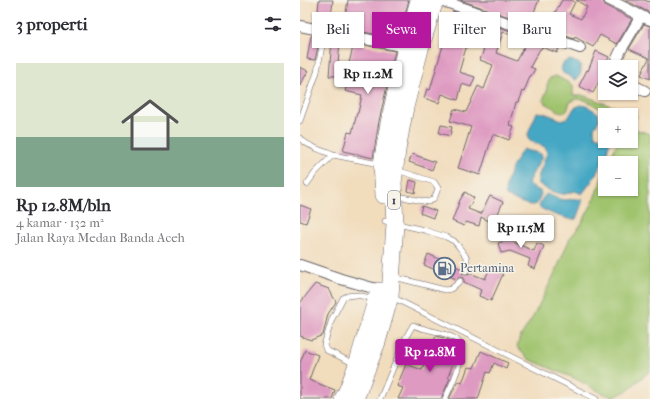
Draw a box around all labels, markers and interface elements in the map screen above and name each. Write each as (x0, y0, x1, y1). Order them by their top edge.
chip: Beli (312, 12, 364, 48)
chip: Sewa (372, 12, 431, 48)
chip: Filter (439, 12, 500, 48)
chip: Baru (508, 12, 566, 48)
icon: filters (262, 13, 284, 35)
text: 3 properti (16, 14, 88, 34)
map controls (598, 60, 638, 196)
button: layers (598, 60, 638, 100)
pin: Rp 11.2M (327, 61, 409, 95)
text: Rp 11.2M (343, 66, 393, 81)
icon: home (114, 89, 186, 161)
button: + (598, 108, 638, 148)
button: − (598, 156, 638, 196)
road number: 1 (388, 191, 400, 209)
text: Rp 12.8M/bln (16, 195, 111, 215)
text: 4 kamar · 132 m² (16, 215, 104, 230)
pin: Rp 11.5M (480, 215, 562, 249)
text: Rp 11.5M (497, 220, 545, 235)
text: Jalan Raya Medan Banda Aceh (16, 230, 185, 245)
fuel station icon: Pertamina (432, 255, 458, 281)
place label: Pertamina (460, 261, 514, 275)
pin: Rp 12.8M (389, 339, 471, 373)
text: Rp 12.8M (404, 344, 456, 359)

